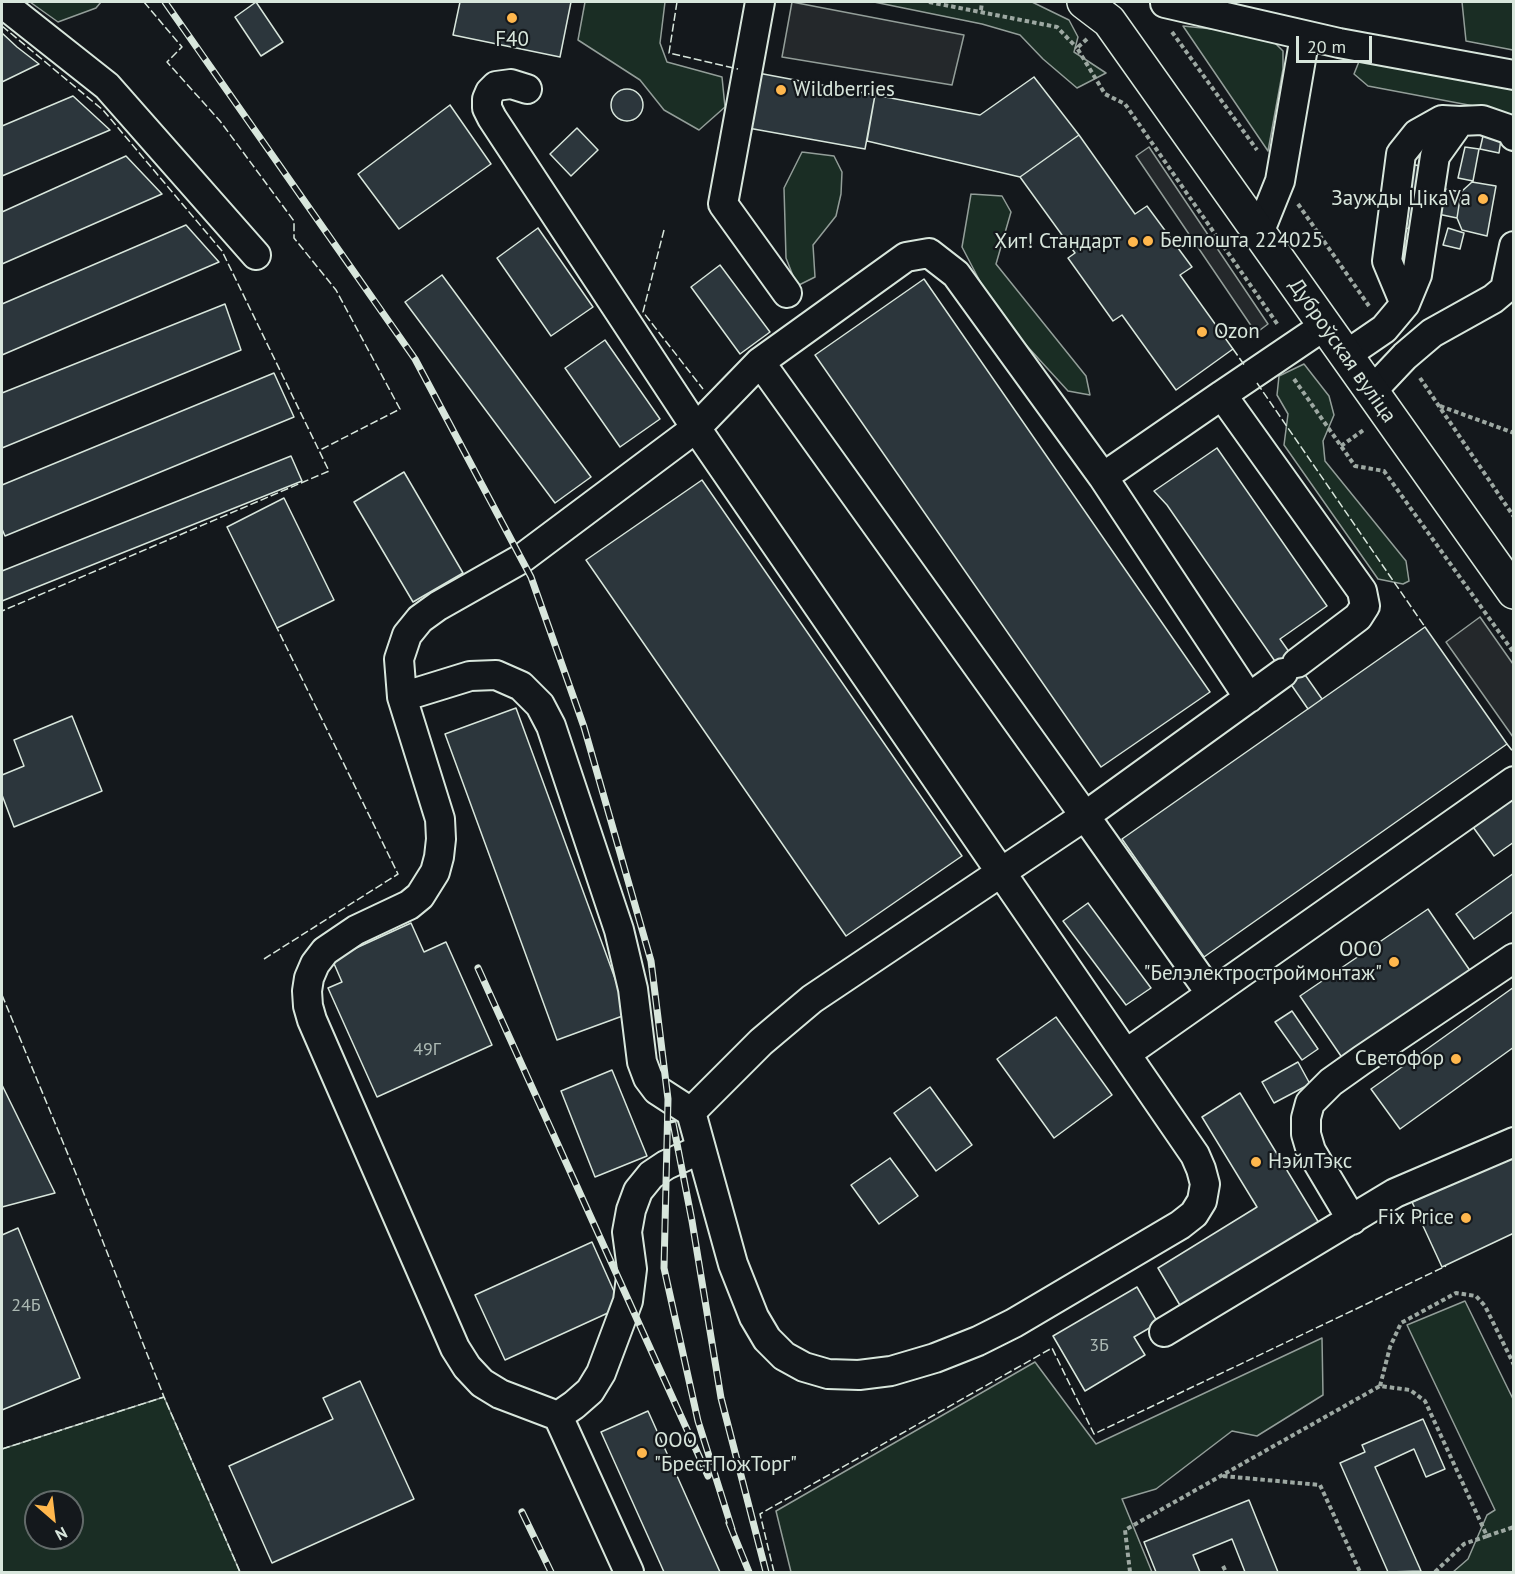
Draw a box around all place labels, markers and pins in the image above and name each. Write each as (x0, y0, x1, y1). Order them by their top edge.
marker: F40 (505, 11, 519, 25)
place label: F40 (495, 27, 529, 53)
place label: Wildberries (793, 77, 895, 103)
marker: Wildberries (774, 83, 788, 97)
place label: Заужды ЦікаVа (1331, 186, 1471, 212)
marker: Заужды ЦікаVа (1476, 192, 1490, 206)
place label: Белпошта 224025 (1160, 228, 1323, 254)
place label: Хит! Стандарт (994, 229, 1121, 255)
marker: Белпошта 224025 (1141, 234, 1155, 248)
marker: Хит! Стандарт (1126, 235, 1140, 249)
place label: Ozon (1214, 319, 1260, 345)
marker: Ozon (1195, 325, 1209, 339)
place label: ООО "Белэлектростроймонтаж" (1143, 937, 1382, 987)
marker: ООО "Белэлектростроймонтаж" (1387, 955, 1401, 969)
place label: Светофор (1355, 1046, 1444, 1072)
marker: Светофор (1449, 1052, 1463, 1066)
place label: НэйлТэкс (1268, 1149, 1352, 1175)
marker: НэйлТэкс (1249, 1155, 1263, 1169)
place label: Fix Price (1378, 1205, 1454, 1231)
marker: Fix Price (1459, 1211, 1473, 1225)
place label: ООО "БрестПожТорг" (654, 1428, 797, 1478)
marker: ООО "БрестПожТорг" (635, 1446, 649, 1460)

